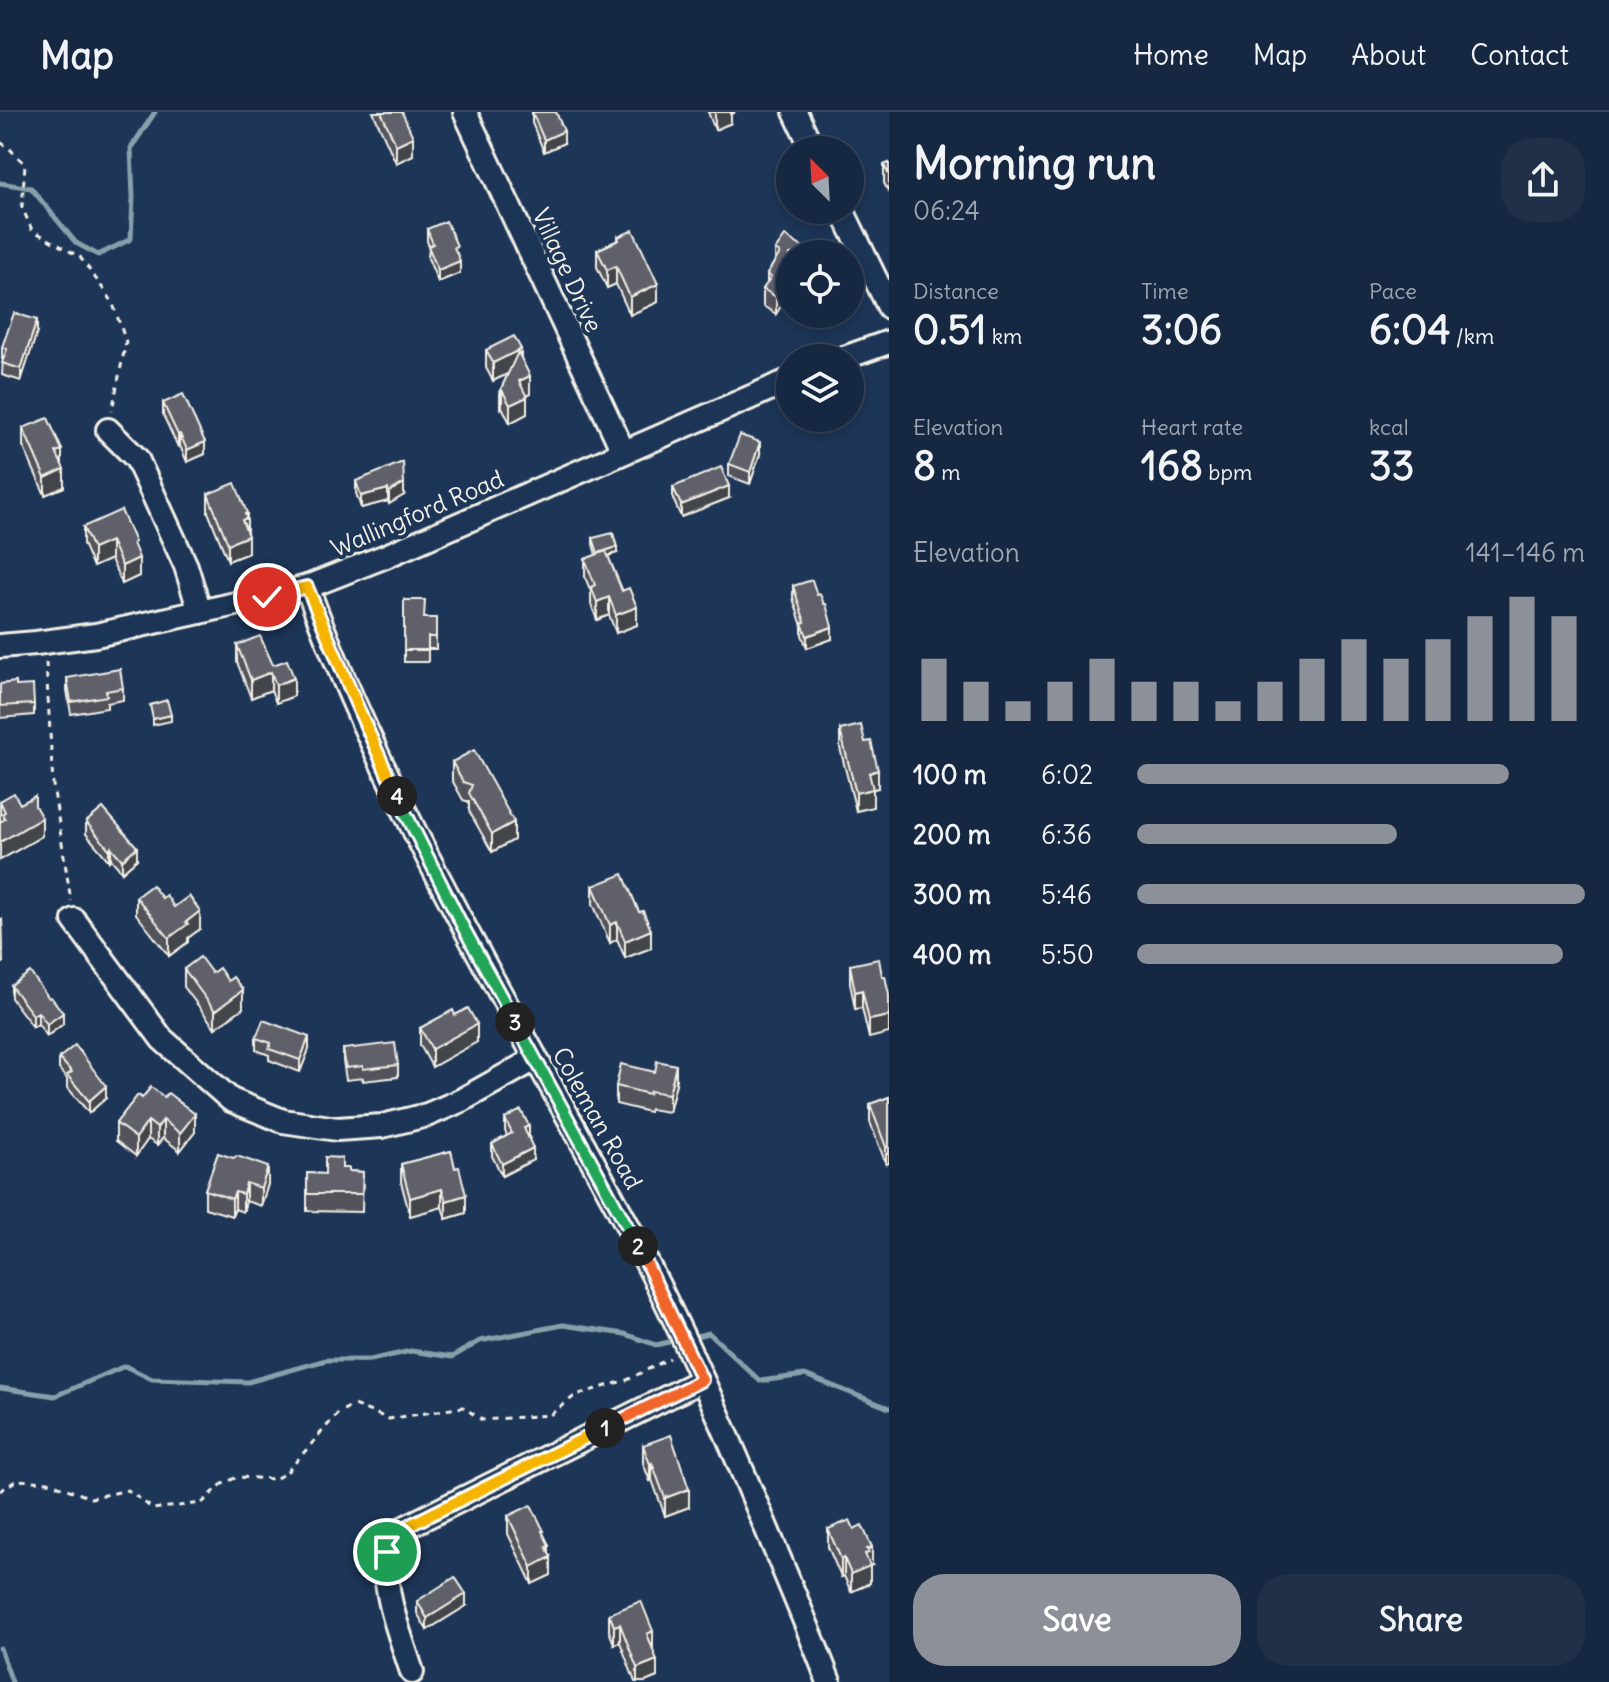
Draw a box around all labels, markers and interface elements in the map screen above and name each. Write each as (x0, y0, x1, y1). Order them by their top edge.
text: Map (40, 32, 114, 79)
text: Home (1133, 37, 1209, 73)
text: Map (1253, 37, 1307, 73)
text: About (1351, 37, 1426, 73)
text: Contact (1470, 37, 1569, 73)
north arrow (776, 136, 864, 224)
map controls (776, 136, 864, 432)
text: Morning run (913, 136, 1156, 191)
button: share (1501, 138, 1585, 222)
text: 06:24 (913, 194, 980, 227)
street label: Village Drive (526, 203, 610, 337)
button: locate (776, 240, 864, 328)
text: Distance (913, 277, 999, 305)
text: Time (1141, 277, 1189, 305)
text: Pace (1369, 277, 1417, 305)
text: 0.51 (913, 305, 986, 355)
text: 3:06 (1141, 305, 1222, 355)
text: 6:04 (1369, 305, 1451, 355)
text: km (986, 322, 1022, 350)
text: /km (1451, 322, 1494, 350)
button: layers (776, 344, 864, 432)
text: Elevation (913, 413, 1003, 441)
text: Heart rate (1141, 413, 1243, 441)
text: kcal (1369, 413, 1409, 441)
text: 8 (913, 441, 936, 491)
text: 168 (1141, 441, 1203, 491)
text: 33 (1369, 441, 1414, 491)
text: m (936, 458, 961, 486)
text: bpm (1203, 458, 1252, 486)
street label: Wallingford Road (326, 463, 508, 563)
text: Elevation (913, 536, 1020, 569)
text: 141–146 m (1465, 536, 1585, 569)
pin (233, 563, 301, 631)
icon: check (245, 575, 289, 619)
text: 100 m (913, 758, 987, 791)
text: 6:02 (1041, 758, 1093, 791)
pin: 4 (377, 776, 417, 816)
text: 4 (391, 782, 403, 810)
text: 200 m (913, 818, 990, 851)
text: 6:36 (1041, 818, 1092, 851)
text: 300 m (913, 878, 991, 911)
text: 5:46 (1041, 878, 1092, 911)
text: 400 m (913, 938, 991, 971)
text: 5:50 (1041, 938, 1094, 971)
pin: 3 (495, 1002, 535, 1042)
text: 3 (509, 1008, 521, 1036)
street label: Coleman Road (547, 1042, 649, 1194)
pin: 2 (618, 1226, 658, 1266)
text: 2 (632, 1232, 644, 1260)
pin: 1 (585, 1408, 625, 1448)
text: 1 (601, 1414, 609, 1442)
pin (353, 1518, 421, 1586)
icon: arrive (365, 1530, 409, 1574)
button: Save (913, 1574, 1241, 1666)
button: Share (1257, 1574, 1585, 1666)

